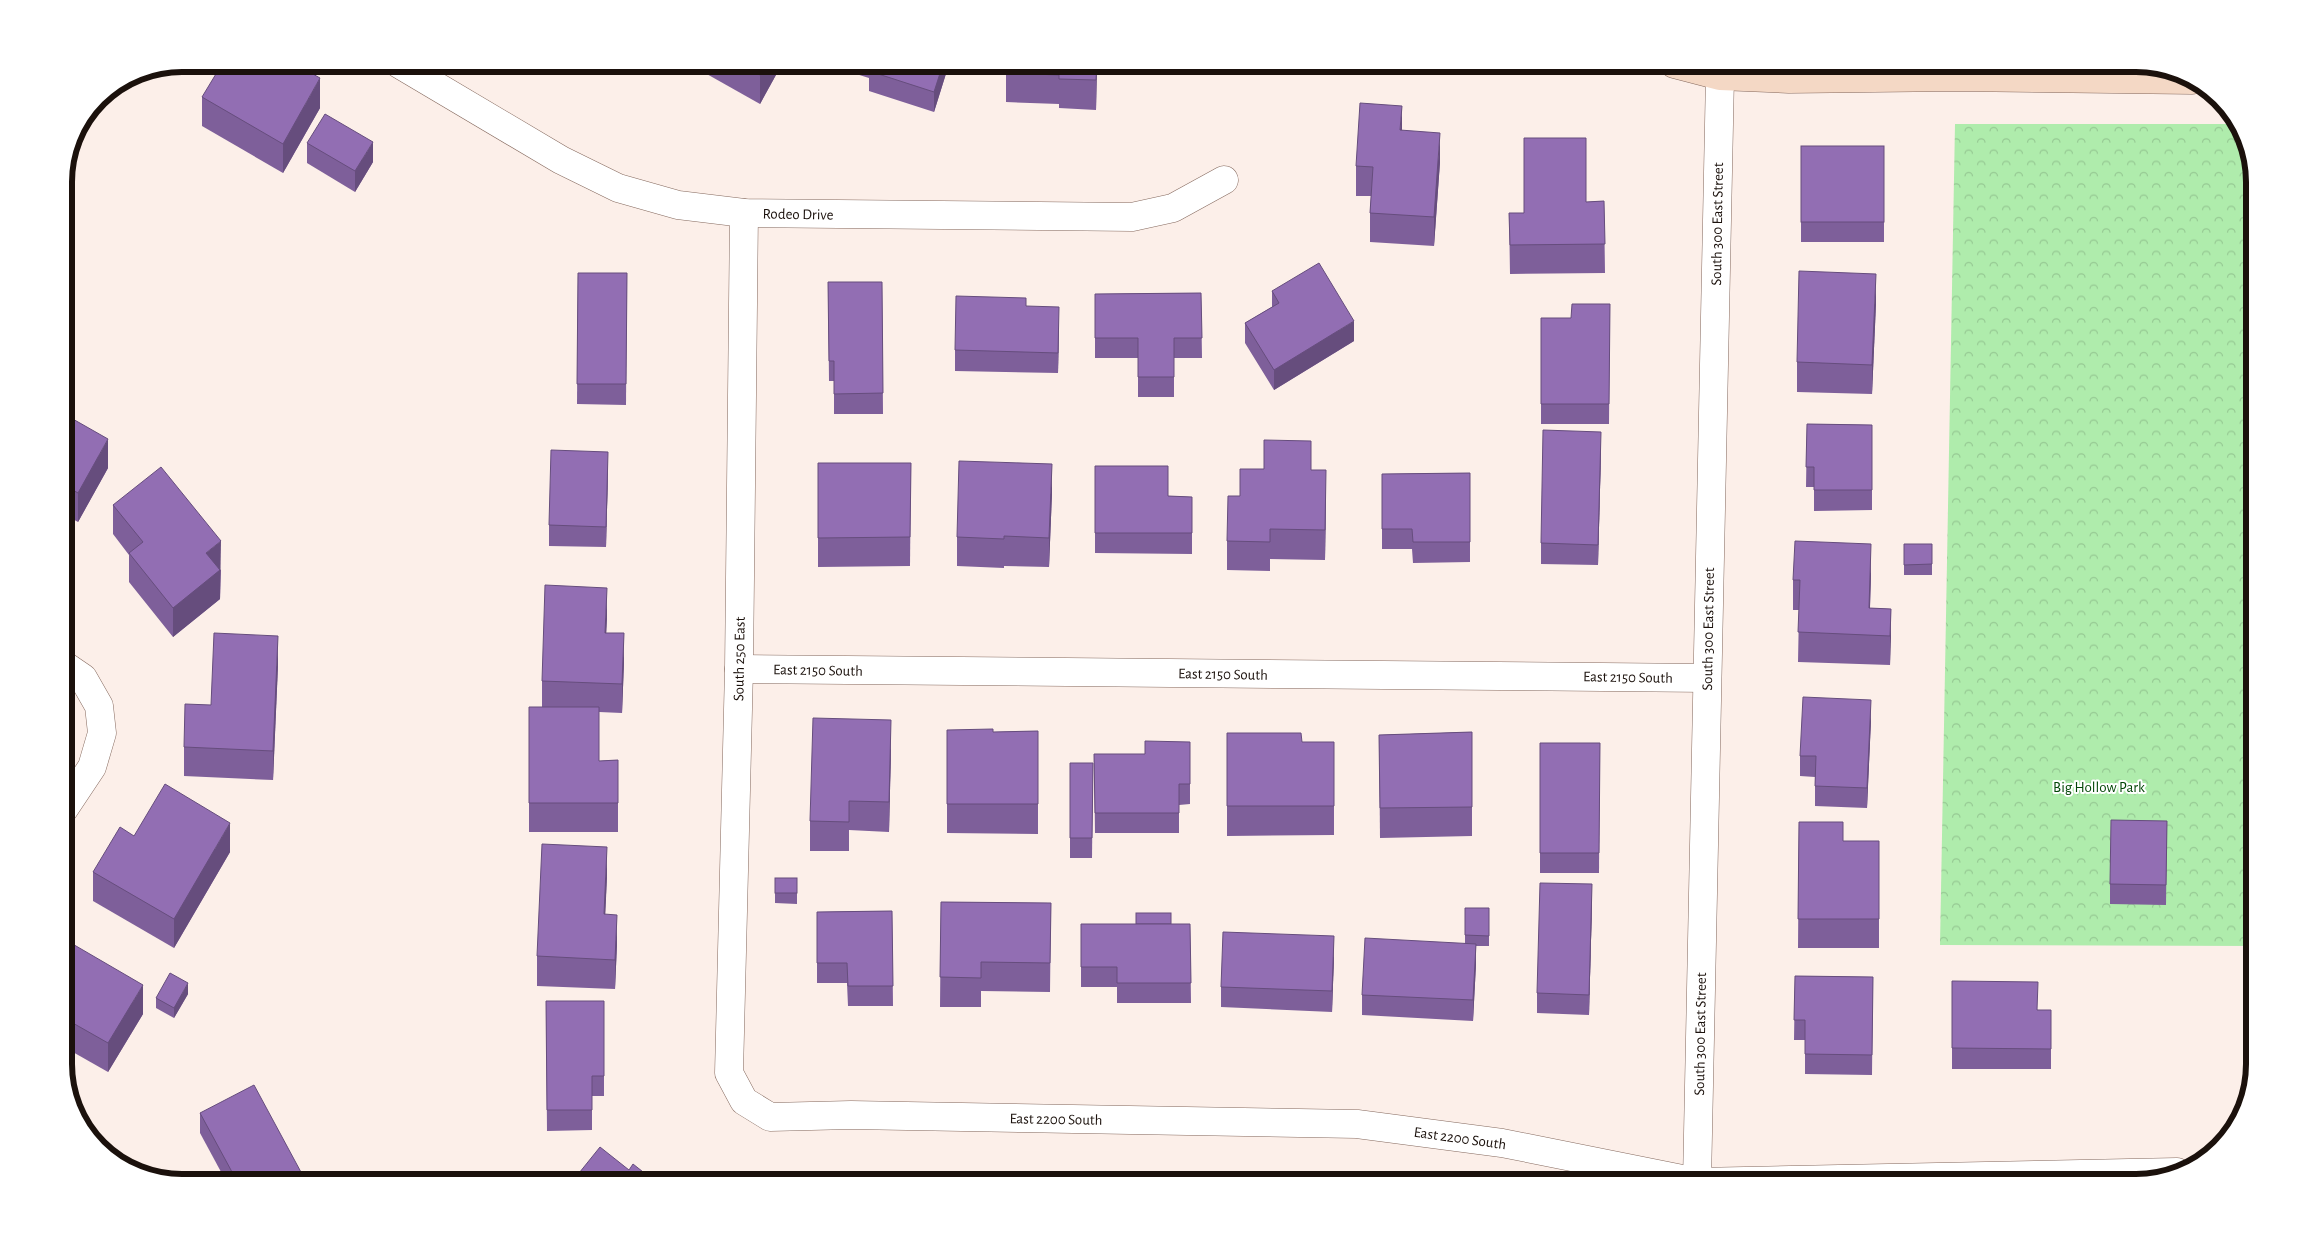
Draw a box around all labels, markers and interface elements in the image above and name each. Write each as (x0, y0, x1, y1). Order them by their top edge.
street label: South 300 East Street (1709, 162, 1726, 286)
street label: Rodeo Drive (762, 206, 834, 223)
street label: South 300 East Street (1700, 567, 1717, 691)
street label: South 250 East (731, 616, 748, 701)
street label: East 2150 South (773, 662, 863, 679)
street label: East 2150 South (1178, 666, 1268, 683)
street label: East 2150 South (1583, 669, 1673, 686)
park label: Big Hollow Park (2053, 780, 2145, 795)
street label: South 300 East Street (1692, 972, 1709, 1096)
street label: East 2200 South (1009, 1111, 1103, 1128)
street label: East 2200 South (1413, 1125, 1507, 1152)

